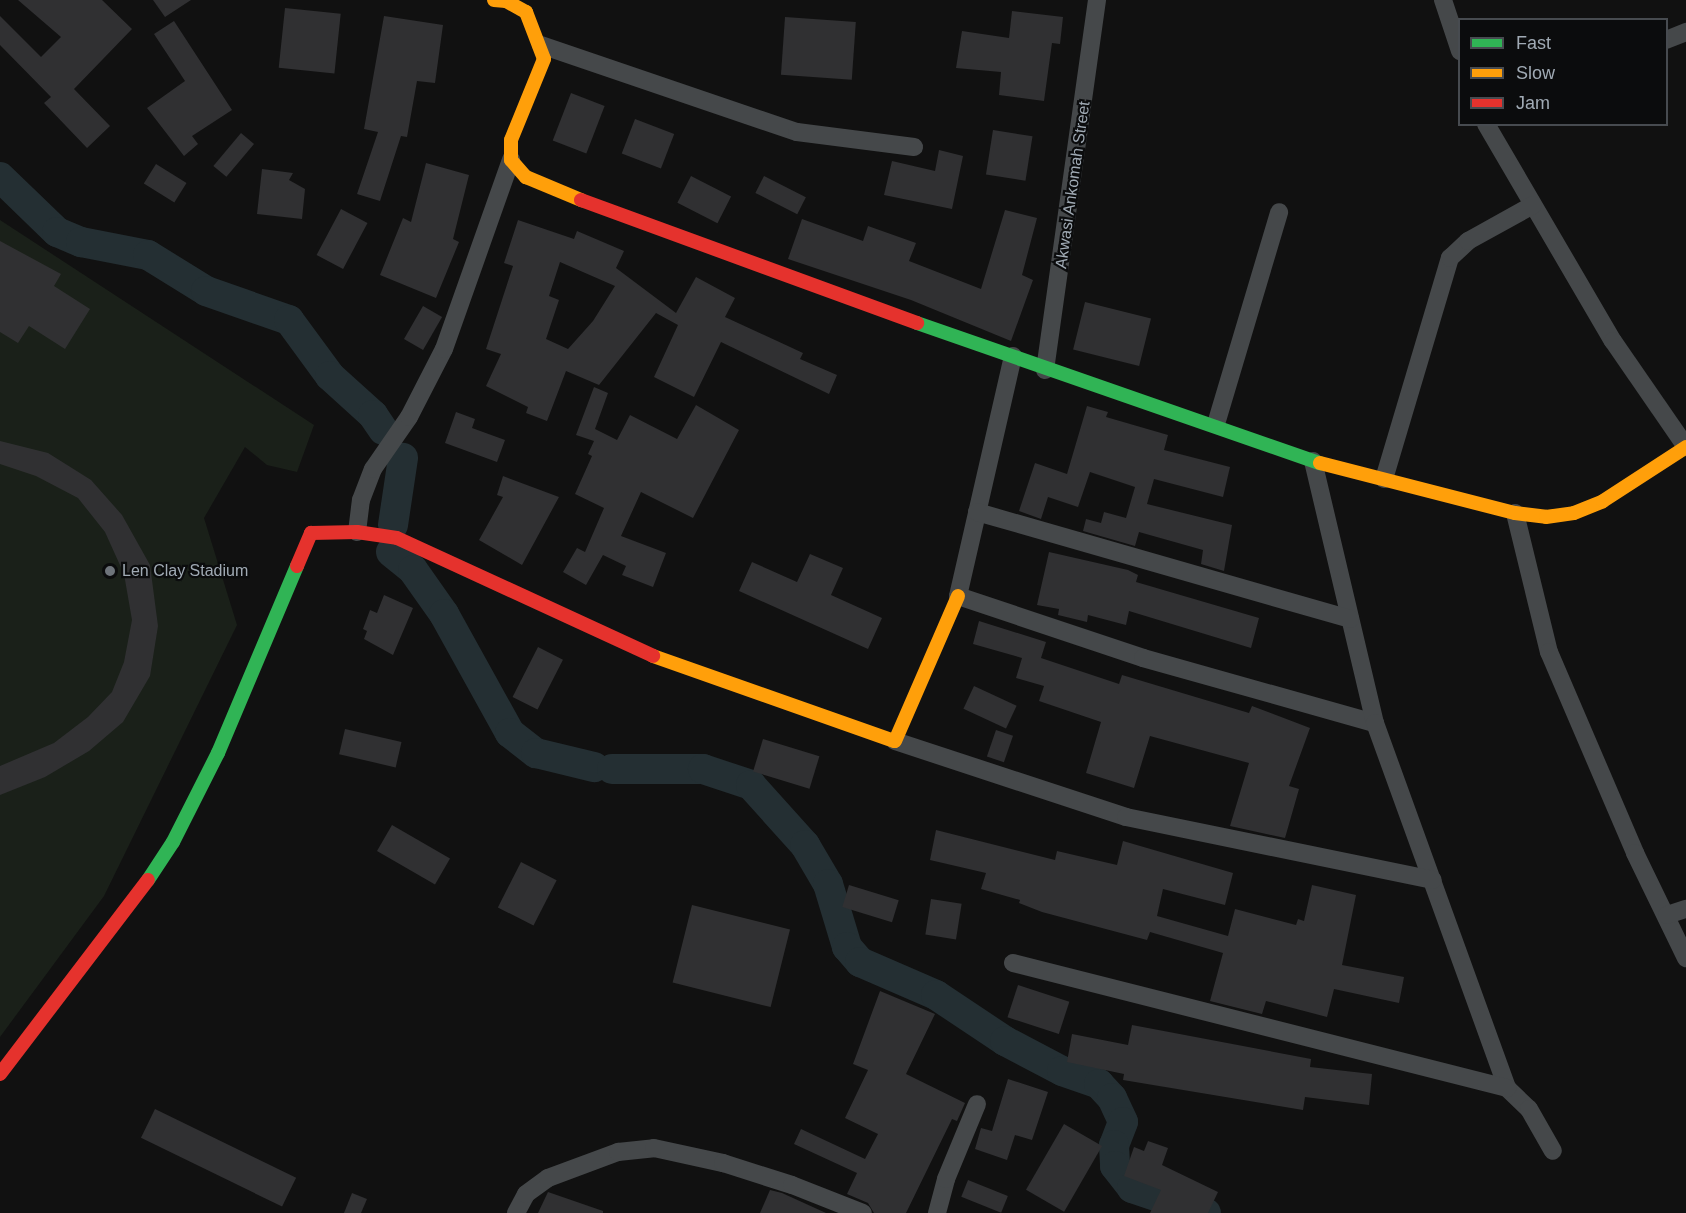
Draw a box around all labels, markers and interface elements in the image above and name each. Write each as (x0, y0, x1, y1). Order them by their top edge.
legend (1458, 18, 1668, 126)
text: Fast (1516, 33, 1551, 53)
text: Slow (1516, 63, 1555, 83)
text: Jam (1516, 93, 1550, 113)
street label: Akwasi Ankomah Street (1052, 100, 1094, 270)
place label: Len Clay Stadium (122, 561, 248, 581)
marker: Len Clay Stadium (103, 564, 117, 578)

